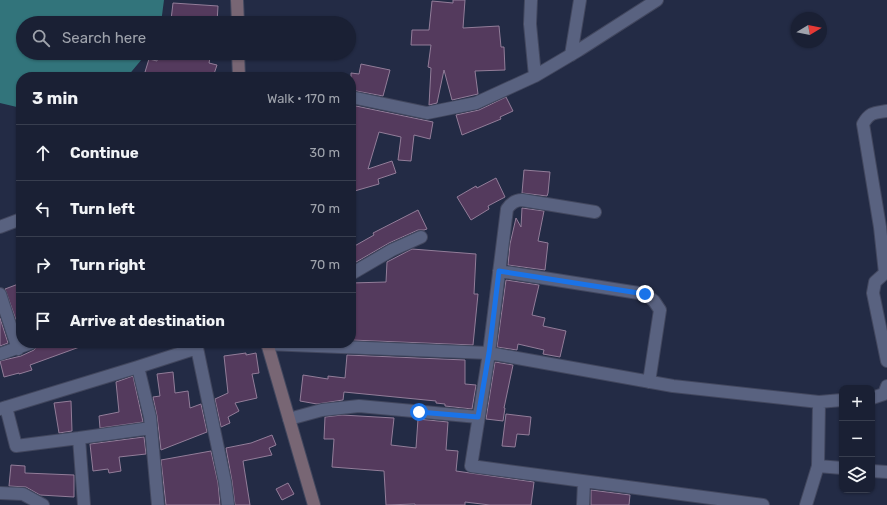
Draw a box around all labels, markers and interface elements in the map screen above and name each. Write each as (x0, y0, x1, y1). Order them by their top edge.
north arrow (791, 12, 827, 48)
search box (16, 16, 356, 60)
icon: search (30, 27, 52, 49)
text: Search here (62, 29, 146, 47)
text: 3 min (32, 88, 78, 108)
text: Walk · 170 m (267, 91, 340, 106)
icon: ahead (32, 142, 54, 164)
text: Continue (70, 144, 139, 162)
text: 30 m (309, 145, 340, 160)
icon: left (32, 198, 54, 220)
text: Turn left (70, 200, 135, 218)
text: 70 m (310, 201, 340, 216)
icon: right (32, 254, 54, 276)
text: Turn right (70, 256, 145, 274)
text: 70 m (310, 257, 340, 272)
route end (636, 285, 654, 303)
icon: arrive (32, 310, 54, 332)
text: Arrive at destination (70, 312, 225, 330)
map controls (839, 385, 875, 493)
button: + (839, 385, 875, 421)
route start (410, 403, 428, 421)
button: − (839, 421, 875, 457)
button: layers (839, 457, 875, 493)

